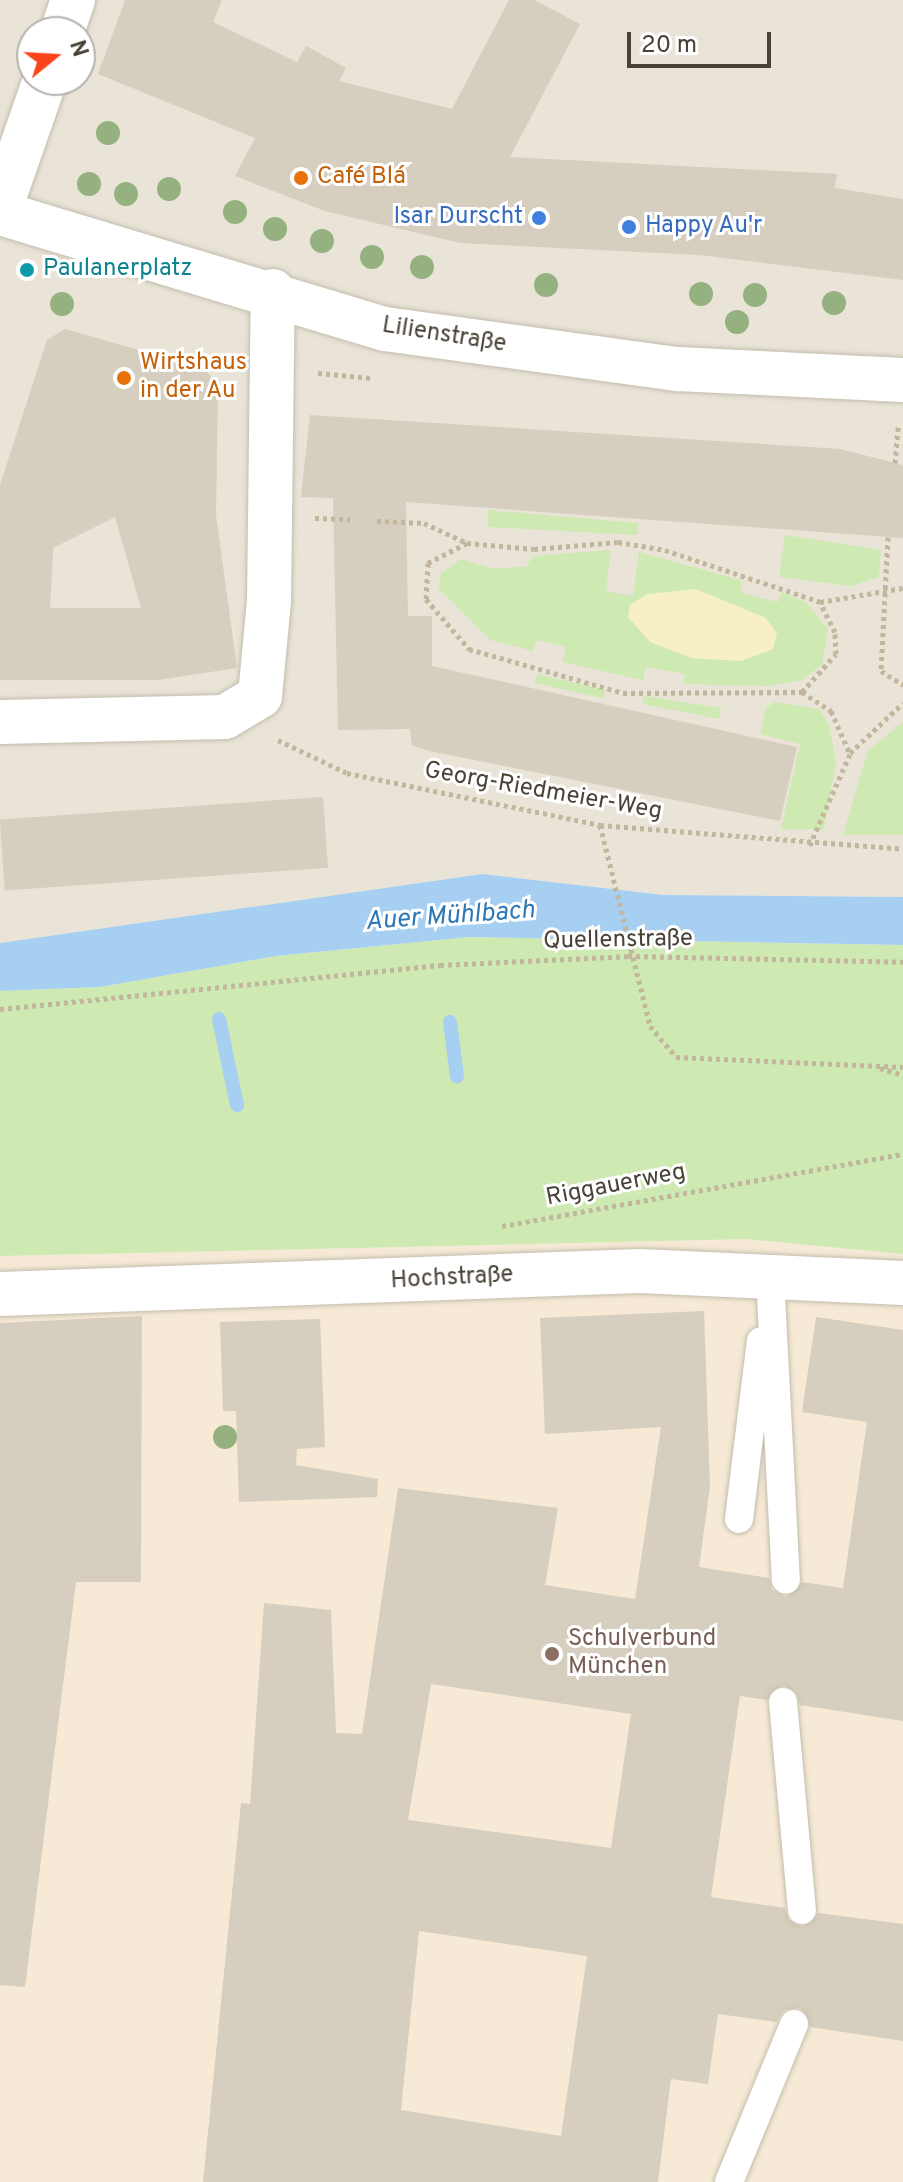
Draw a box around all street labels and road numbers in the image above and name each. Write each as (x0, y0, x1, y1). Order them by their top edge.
street label: Lilienstraße (380, 312, 508, 360)
street label: Georg-Riedmeier-Weg (422, 757, 664, 827)
street label: Quellenstraße (543, 925, 693, 957)
street label: Riggauerweg (544, 1158, 688, 1214)
street label: Hochstraße (390, 1261, 514, 1297)

